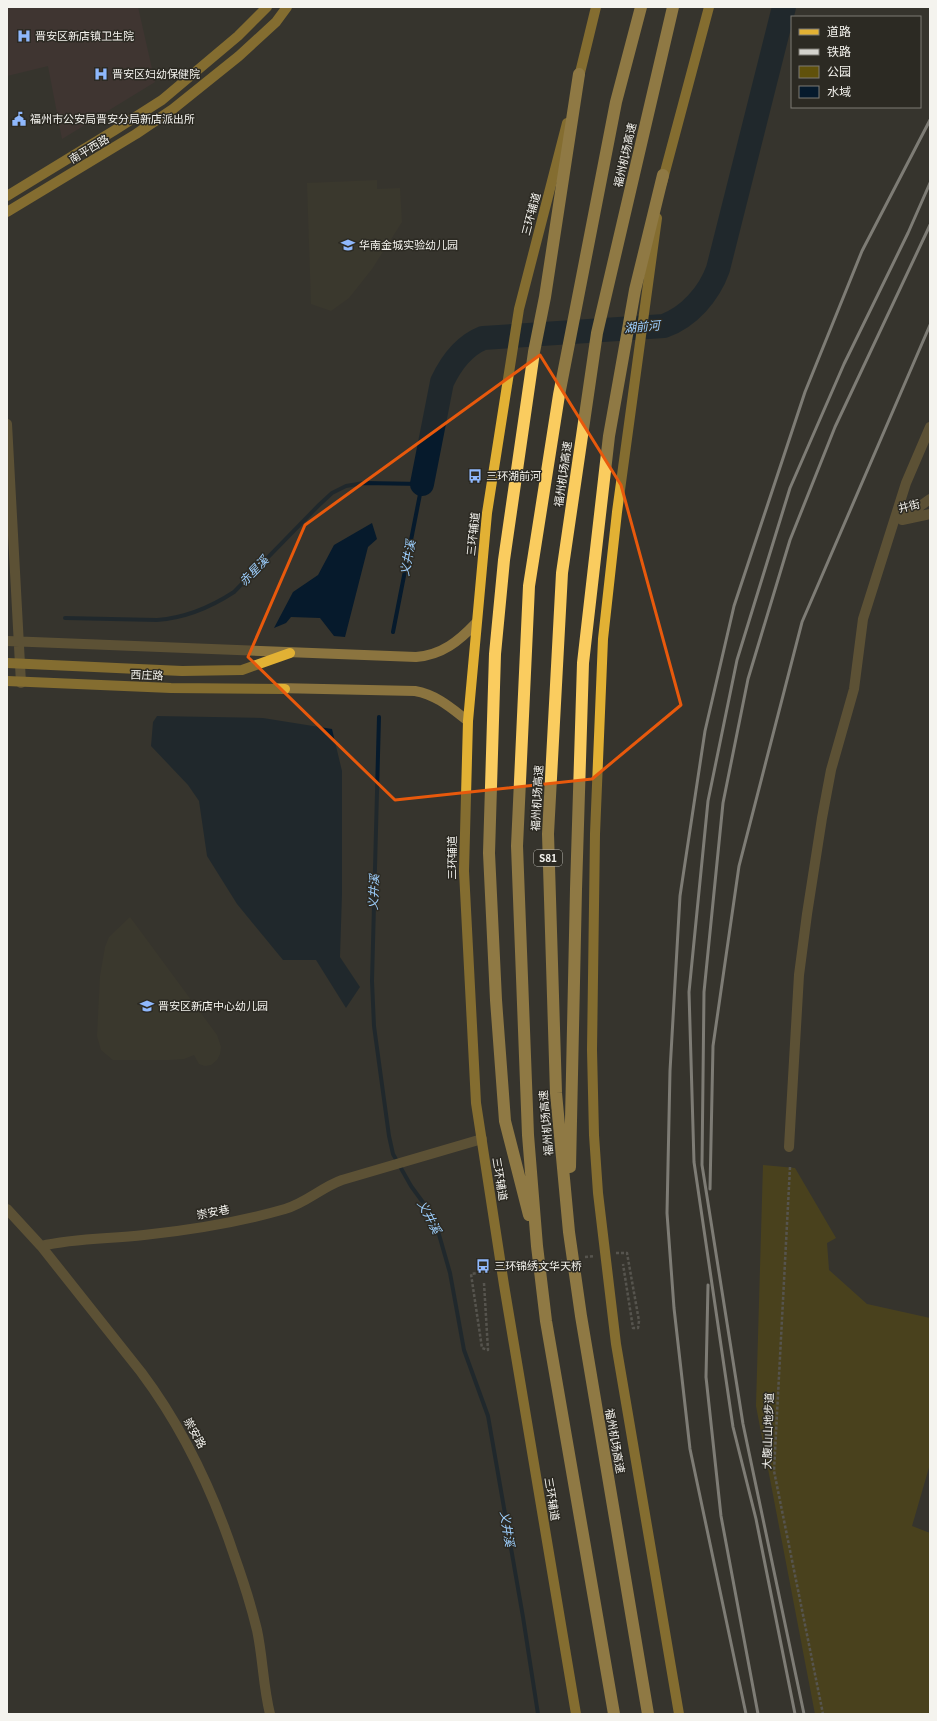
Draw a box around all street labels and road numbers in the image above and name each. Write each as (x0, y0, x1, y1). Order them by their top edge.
street label: 福州机场高速 (609, 121, 639, 189)
street label: 南平西路 (66, 130, 111, 166)
street label: 三环辅道 (517, 190, 543, 237)
street label: 福州机场高速 (549, 440, 575, 508)
street label: 井街 (896, 495, 921, 515)
street label: 三环辅道 (462, 511, 482, 557)
street label: 西庄路 (130, 665, 164, 683)
street label: 福州机场高速 (526, 765, 546, 831)
street label: 三环辅道 (443, 836, 459, 880)
road number: S81 (534, 850, 562, 866)
street label: 福州机场高速 (534, 1090, 556, 1157)
street label: 三环辅道 (490, 1156, 512, 1202)
street label: 崇安巷 (195, 1200, 231, 1222)
street label: 大腹山山地步道 (758, 1392, 776, 1470)
street label: 福州机场高速 (602, 1407, 630, 1475)
street label: 崇安路 (181, 1414, 211, 1451)
street label: 三环辅道 (542, 1476, 564, 1522)

